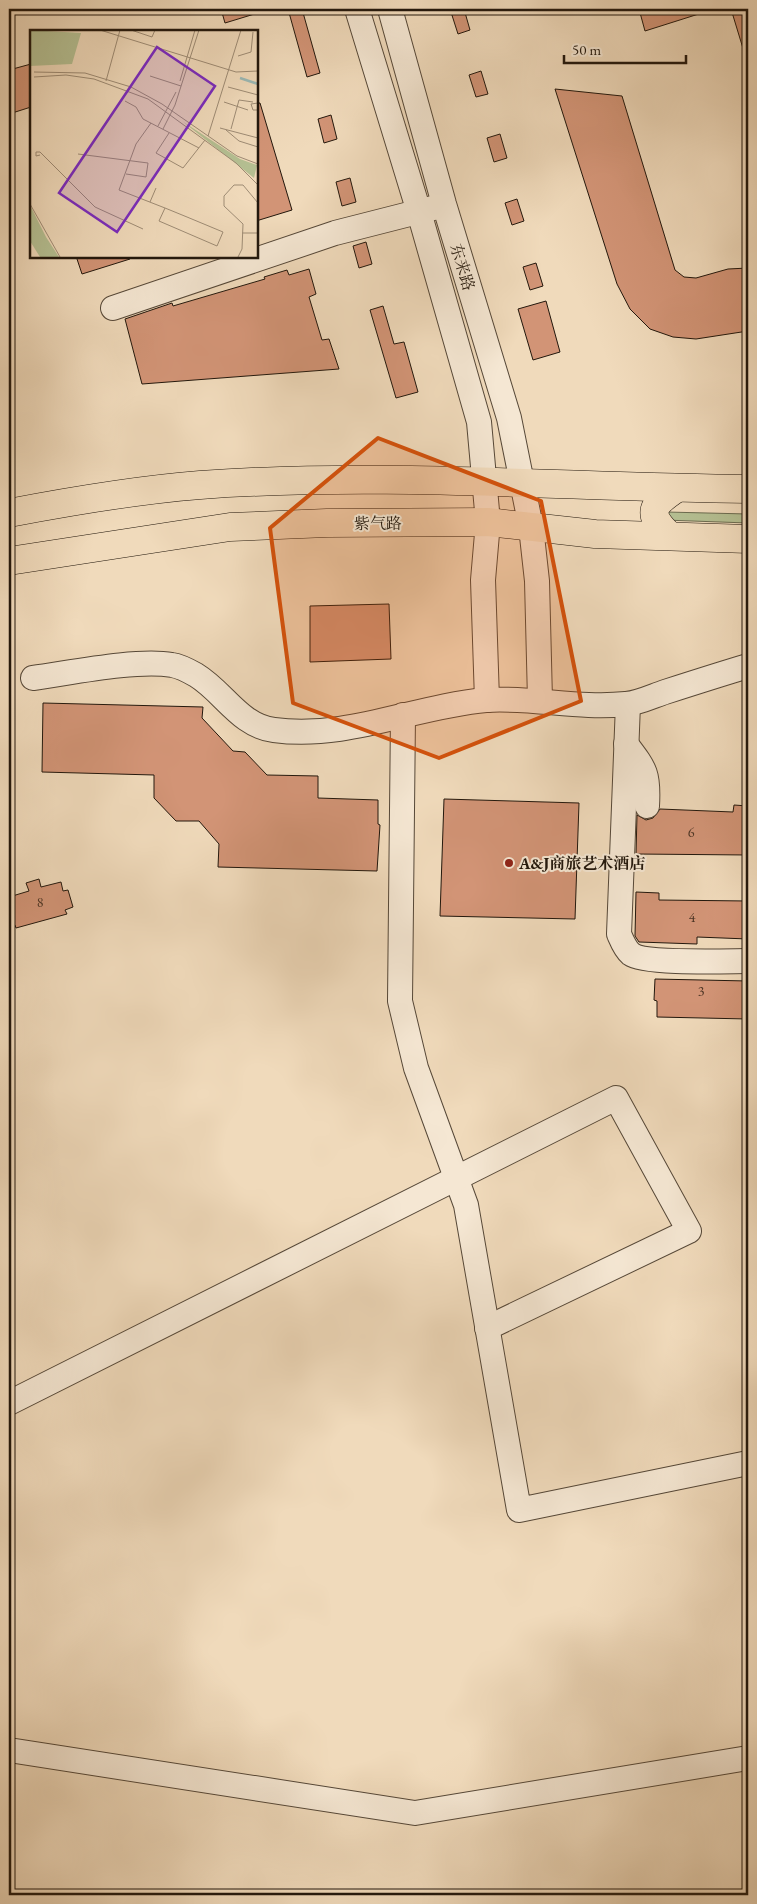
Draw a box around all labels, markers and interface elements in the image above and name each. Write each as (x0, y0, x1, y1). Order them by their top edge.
inset map (30, 30, 258, 258)
scale bar (564, 32, 687, 64)
text: 50 m (572, 40, 601, 59)
street label: 东来路 (445, 241, 480, 293)
street label: 紫气路 (354, 513, 402, 534)
house number: 6 (688, 823, 695, 841)
place label: A&J商旅艺术酒店 (518, 853, 645, 874)
marker: A&J商旅艺术酒店 (503, 857, 515, 869)
house number: 8 (37, 893, 44, 911)
house number: 4 (689, 908, 696, 926)
house number: 3 (698, 982, 705, 1000)

